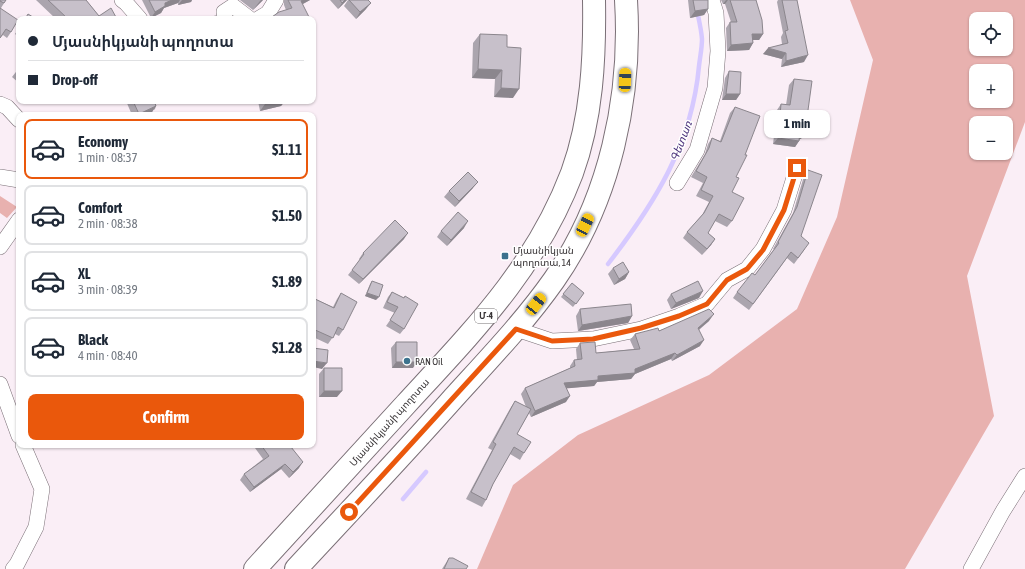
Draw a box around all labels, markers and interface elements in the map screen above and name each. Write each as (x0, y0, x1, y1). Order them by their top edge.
map controls (969, 12, 1013, 160)
button: locate (969, 12, 1013, 56)
text: Մյասնիկյանի պողոտա (52, 33, 234, 50)
button: + (969, 64, 1013, 108)
car (619, 68, 631, 92)
text: Drop-off (52, 71, 98, 88)
callout: 1 min (764, 110, 830, 138)
text: 1 min (784, 116, 810, 131)
button: − (969, 116, 1013, 160)
water label: Գետառ (668, 119, 694, 163)
icon: car (30, 131, 66, 167)
text: Economy (78, 133, 128, 150)
text: $1.11 (272, 141, 302, 158)
text: 1 min · 08:37 (78, 150, 138, 165)
route end (788, 159, 806, 177)
icon: car (30, 197, 66, 233)
text: Comfort (78, 199, 122, 216)
text: $1.50 (272, 207, 302, 224)
car (574, 212, 596, 238)
text: 2 min · 08:38 (78, 216, 138, 231)
place label: Մյասնիկյան պողոտա, 14 (513, 245, 574, 268)
marker: Մյասնիկյան պողոտա, 14 (500, 251, 510, 261)
icon: car (30, 263, 66, 299)
text: XL (78, 265, 91, 282)
text: $1.89 (272, 273, 302, 290)
text: 3 min · 08:39 (78, 282, 138, 297)
car (524, 291, 548, 317)
road number: Մ-4 (475, 309, 497, 323)
icon: car (30, 329, 66, 365)
text: Black (78, 331, 108, 348)
text: $1.28 (272, 339, 302, 356)
text: 4 min · 08:40 (78, 348, 138, 363)
marker: RAN Oil (402, 356, 412, 366)
place label: RAN Oil (415, 356, 443, 367)
street label: Մյասնիկյանի պողոտա (347, 376, 431, 468)
button: Confirm (28, 394, 304, 440)
route start (340, 503, 358, 521)

